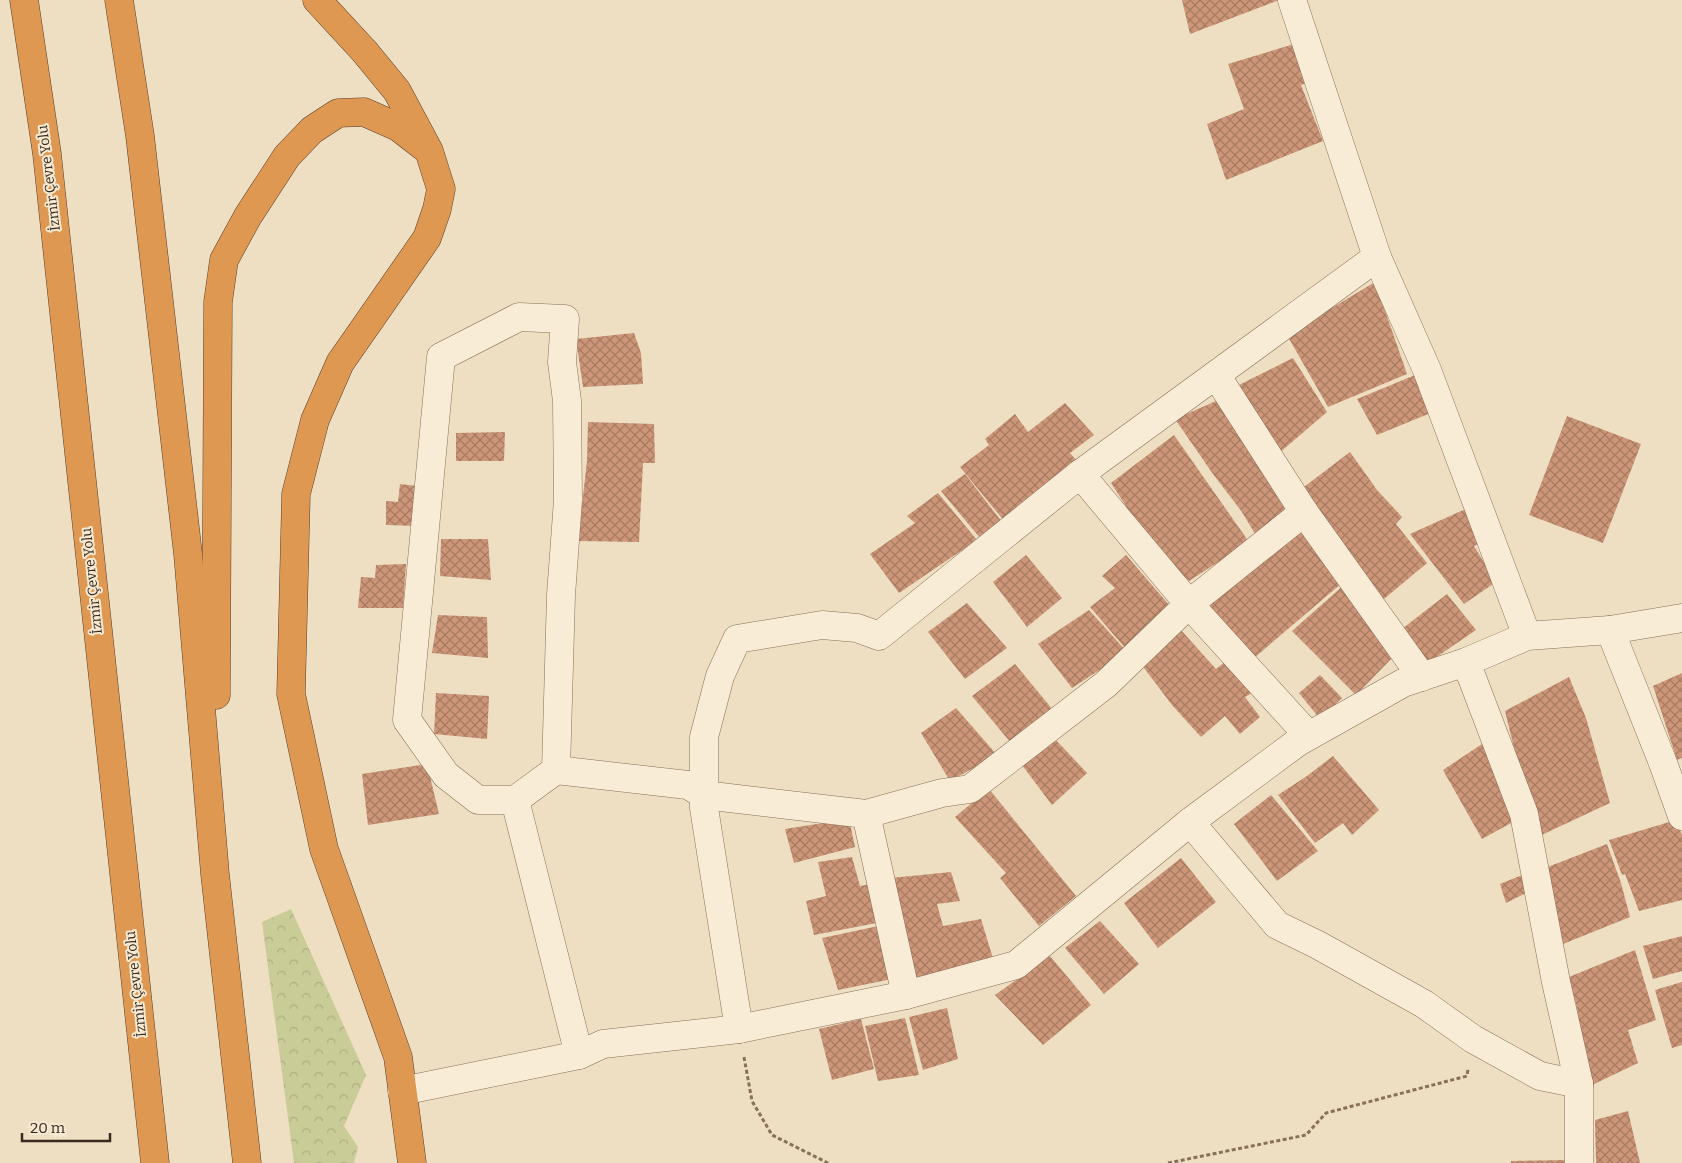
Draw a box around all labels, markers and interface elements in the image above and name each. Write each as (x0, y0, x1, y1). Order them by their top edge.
street label: İzmir Çevre Yolu (34, 124, 64, 232)
street label: İzmir Çevre Yolu (78, 527, 106, 635)
street label: İzmir Çevre Yolu (122, 930, 150, 1038)
scale bar (22, 1110, 110, 1142)
text: 20 m (30, 1119, 66, 1137)

